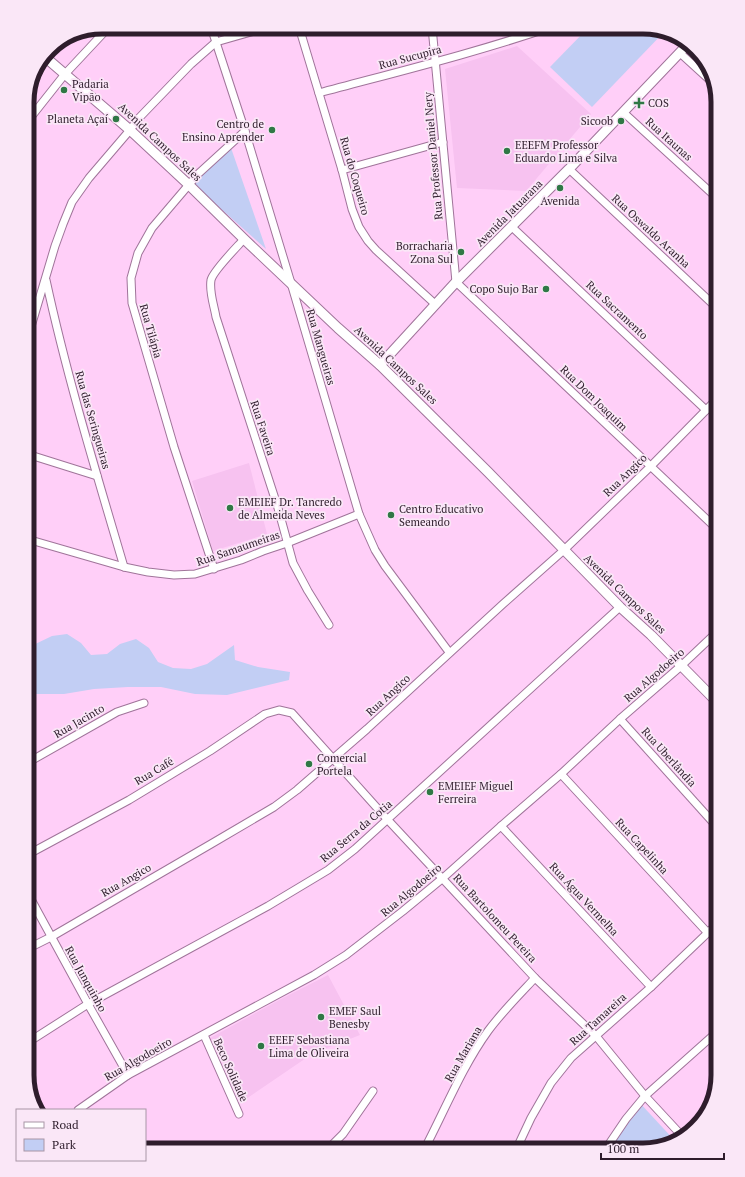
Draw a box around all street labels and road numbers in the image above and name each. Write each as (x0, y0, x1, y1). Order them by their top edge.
street label: Rua Sucupira (377, 42, 443, 72)
street label: Rua Professor Daniel Nery (420, 91, 446, 220)
street label: Avenida Campos Sales (115, 100, 205, 184)
street label: Rua Itaunas (643, 114, 695, 164)
street label: Rua do Coqueiro (337, 135, 373, 217)
street label: Avenida Jatuarana (473, 176, 546, 249)
street label: Rua Oswaldo Aranha (609, 191, 693, 271)
street label: Rua Sacramento (583, 278, 651, 342)
street label: Rua Tilápia (137, 302, 166, 360)
street label: Rua Mangueiras (303, 307, 339, 387)
street label: Avenida Campos Sales (351, 323, 441, 407)
street label: Rua Dom Joaquim (557, 362, 631, 434)
street label: Rua das Seringueiras (72, 369, 114, 471)
street label: Rua Faveira (248, 399, 279, 458)
street label: Rua Angico (600, 451, 650, 499)
street label: Rua Samaumeiras (194, 527, 282, 569)
street label: Avenida Campos Sales (581, 551, 669, 637)
street label: Rua Algodoeiro (621, 645, 687, 705)
street label: Rua Angico (363, 671, 413, 719)
street label: Rua Jacinto (51, 701, 107, 741)
street label: Rua Uberlândia (639, 724, 700, 790)
street label: Rua Café (132, 754, 177, 788)
street label: Rua Serra da Cotia (317, 797, 395, 865)
street label: Rua Capelinha (613, 815, 672, 877)
street label: Rua Água Vermelha (546, 859, 622, 939)
street label: Rua Angico (98, 860, 154, 900)
street label: Rua Algodoeiro (378, 860, 444, 920)
street label: Rua Bartolomeu Pereira (450, 871, 540, 966)
street label: Rua Junquinho (62, 944, 110, 1014)
street label: Rua Tamareira (567, 990, 630, 1048)
street label: Rua Mariana (441, 1023, 485, 1084)
street label: Rua Algodoeiro (102, 1034, 174, 1084)
street label: Beco Solidade (211, 1036, 251, 1104)

